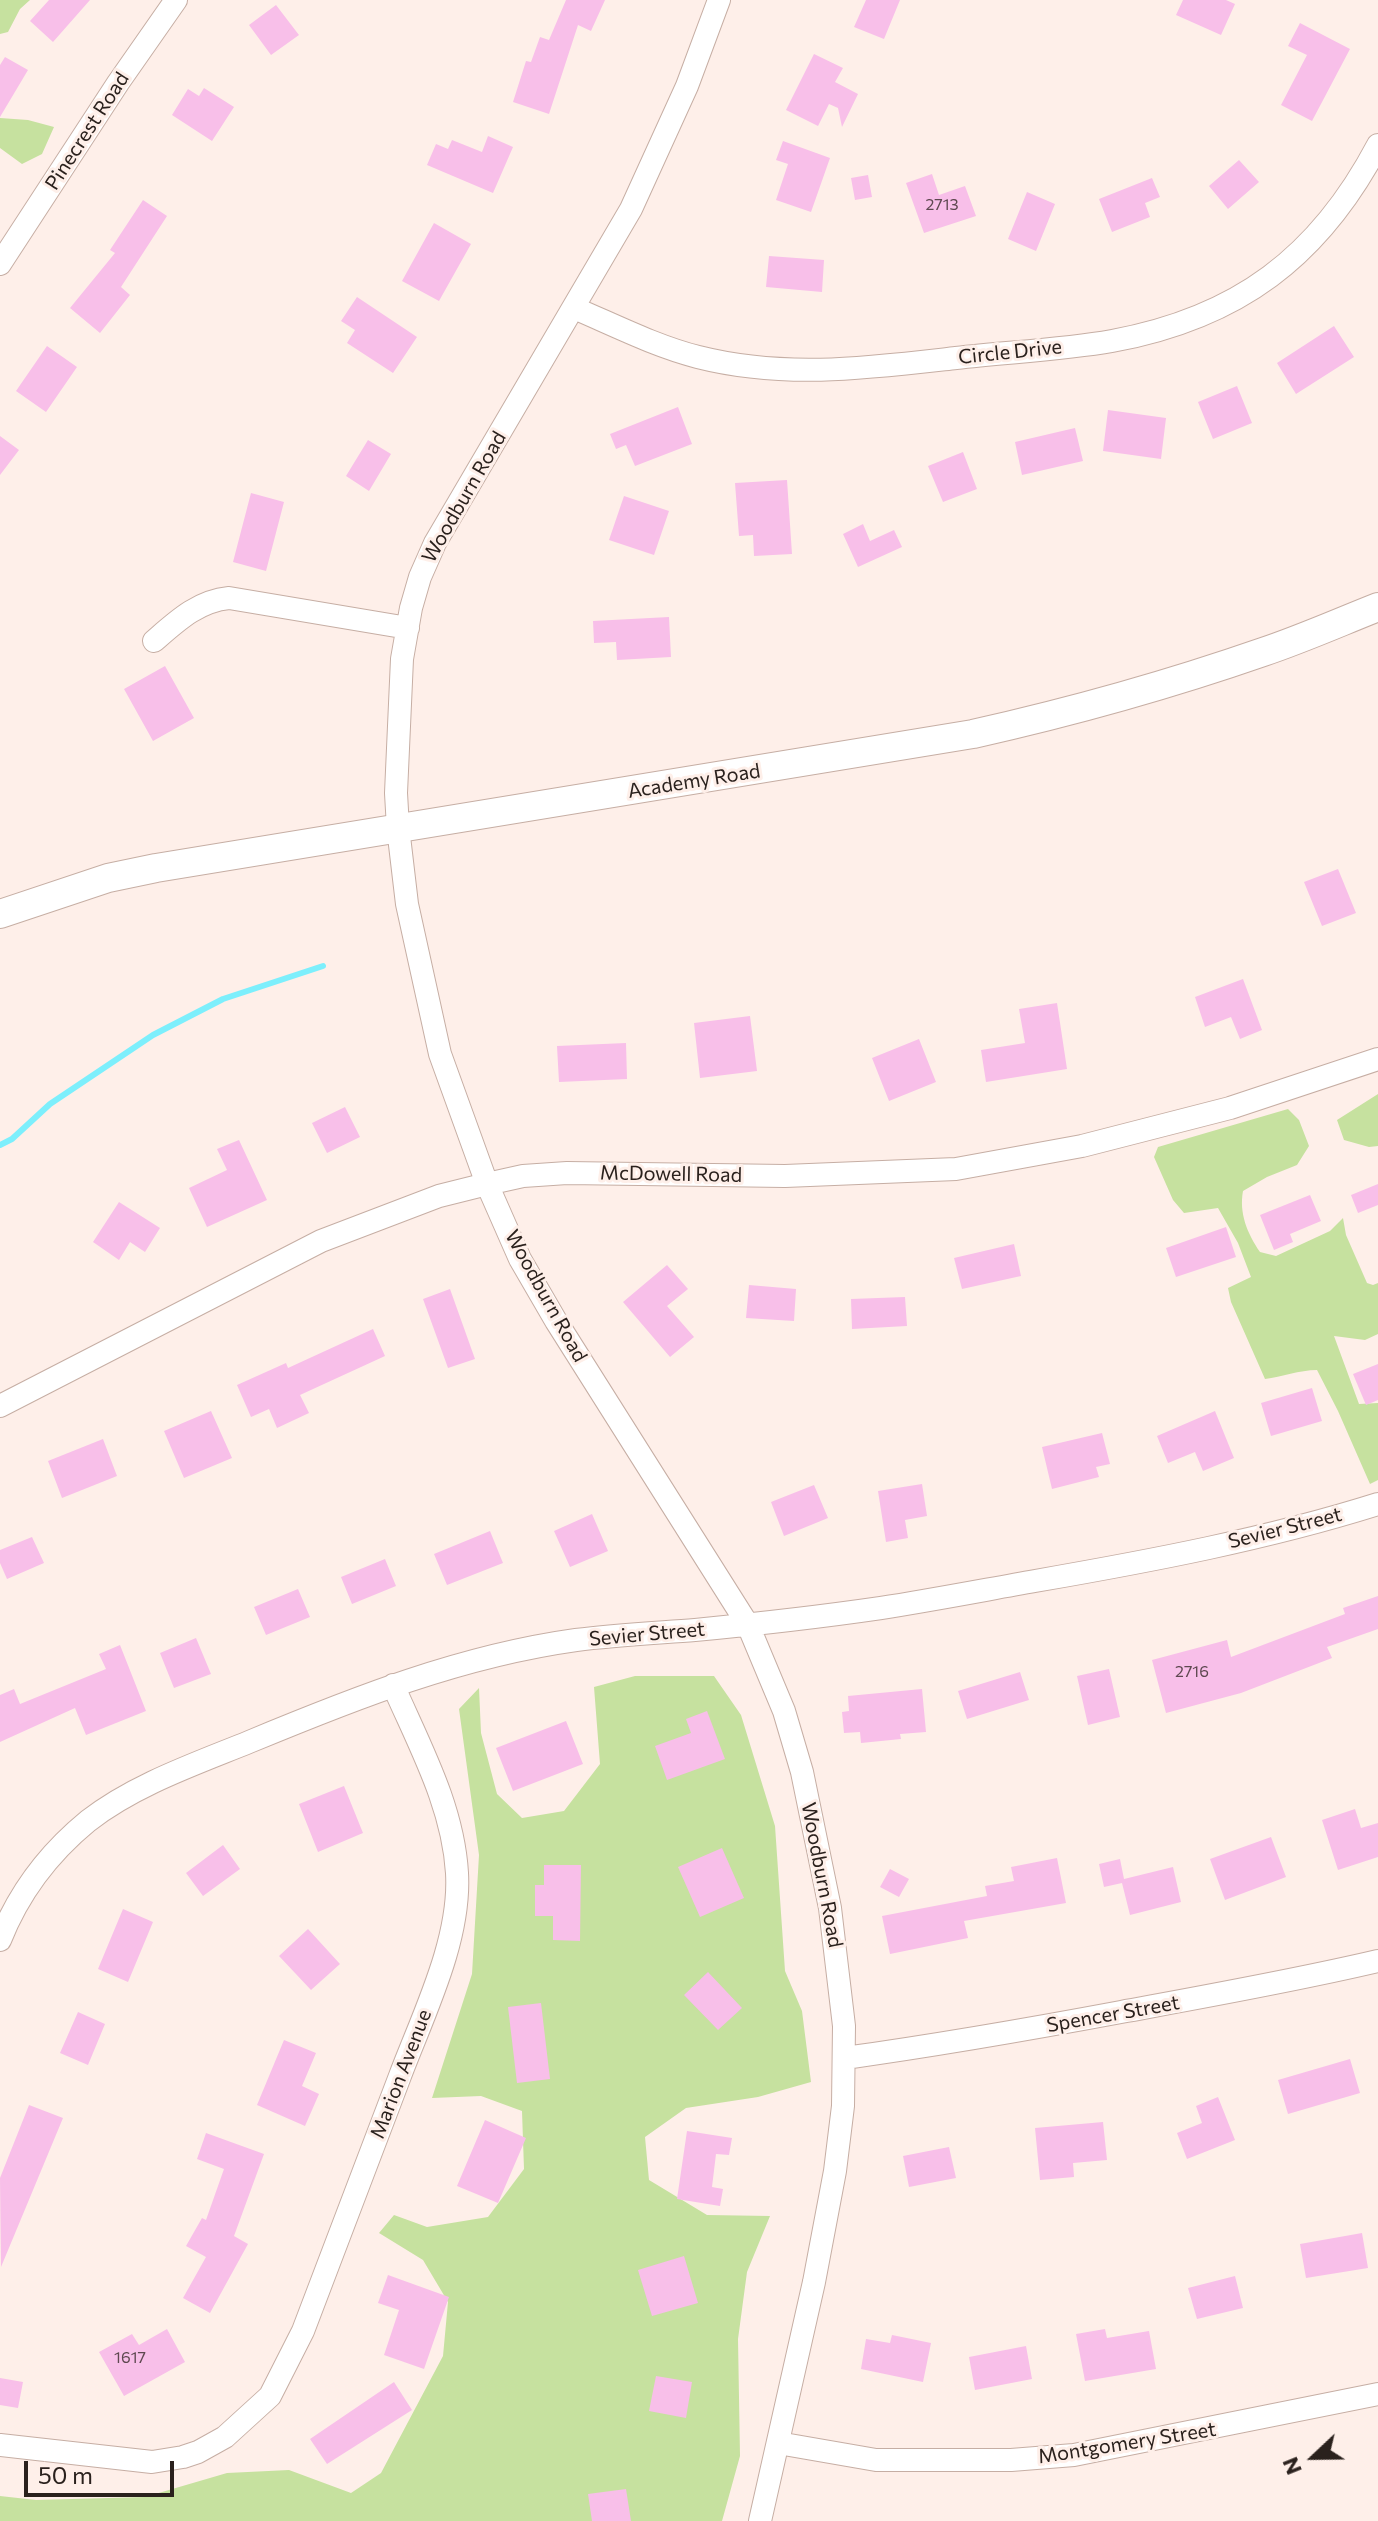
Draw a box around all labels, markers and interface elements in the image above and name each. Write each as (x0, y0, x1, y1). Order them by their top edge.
street label: Pinecrest Road (40, 68, 134, 194)
house number: 2713 (925, 195, 959, 215)
street label: Circle Drive (957, 335, 1063, 369)
street label: Woodburn Road (417, 427, 511, 567)
street label: Academy Road (626, 759, 762, 803)
street label: McDowell Road (600, 1161, 742, 1187)
street label: Woodburn Road (500, 1226, 592, 1366)
street label: Sevier Street (1226, 1502, 1344, 1554)
street label: Sevier Street (588, 1617, 706, 1651)
house number: 2716 (1175, 1662, 1209, 1682)
street label: Woodburn Road (796, 1800, 848, 1950)
street label: Spencer Street (1045, 1991, 1181, 2037)
street label: Marion Avenue (365, 2006, 437, 2142)
house number: 1617 (114, 2348, 146, 2368)
street label: Montgomery Street (1036, 2417, 1218, 2469)
north arrow (1274, 2417, 1354, 2497)
scale bar (28, 2445, 178, 2495)
text: N (1276, 2453, 1307, 2479)
text: 50 m (38, 2460, 93, 2489)

